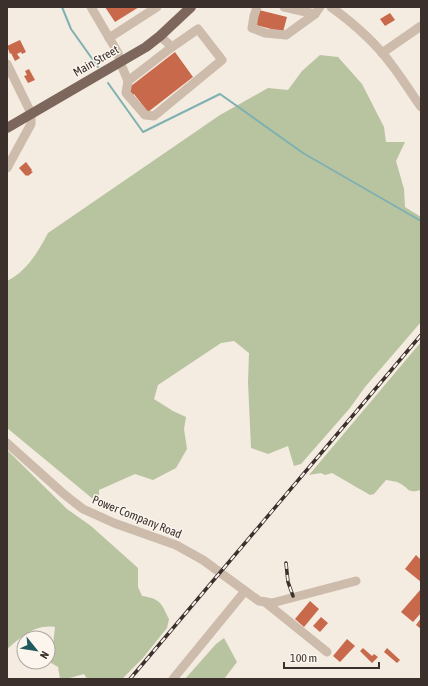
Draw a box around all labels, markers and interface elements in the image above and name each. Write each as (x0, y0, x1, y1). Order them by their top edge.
street label: Main Street (71, 42, 122, 80)
street label: Power Company Road (90, 493, 184, 541)
north arrow (16, 630, 56, 670)
scale bar (284, 644, 379, 670)
text: N (38, 649, 51, 661)
text: 100 m (290, 651, 317, 665)

